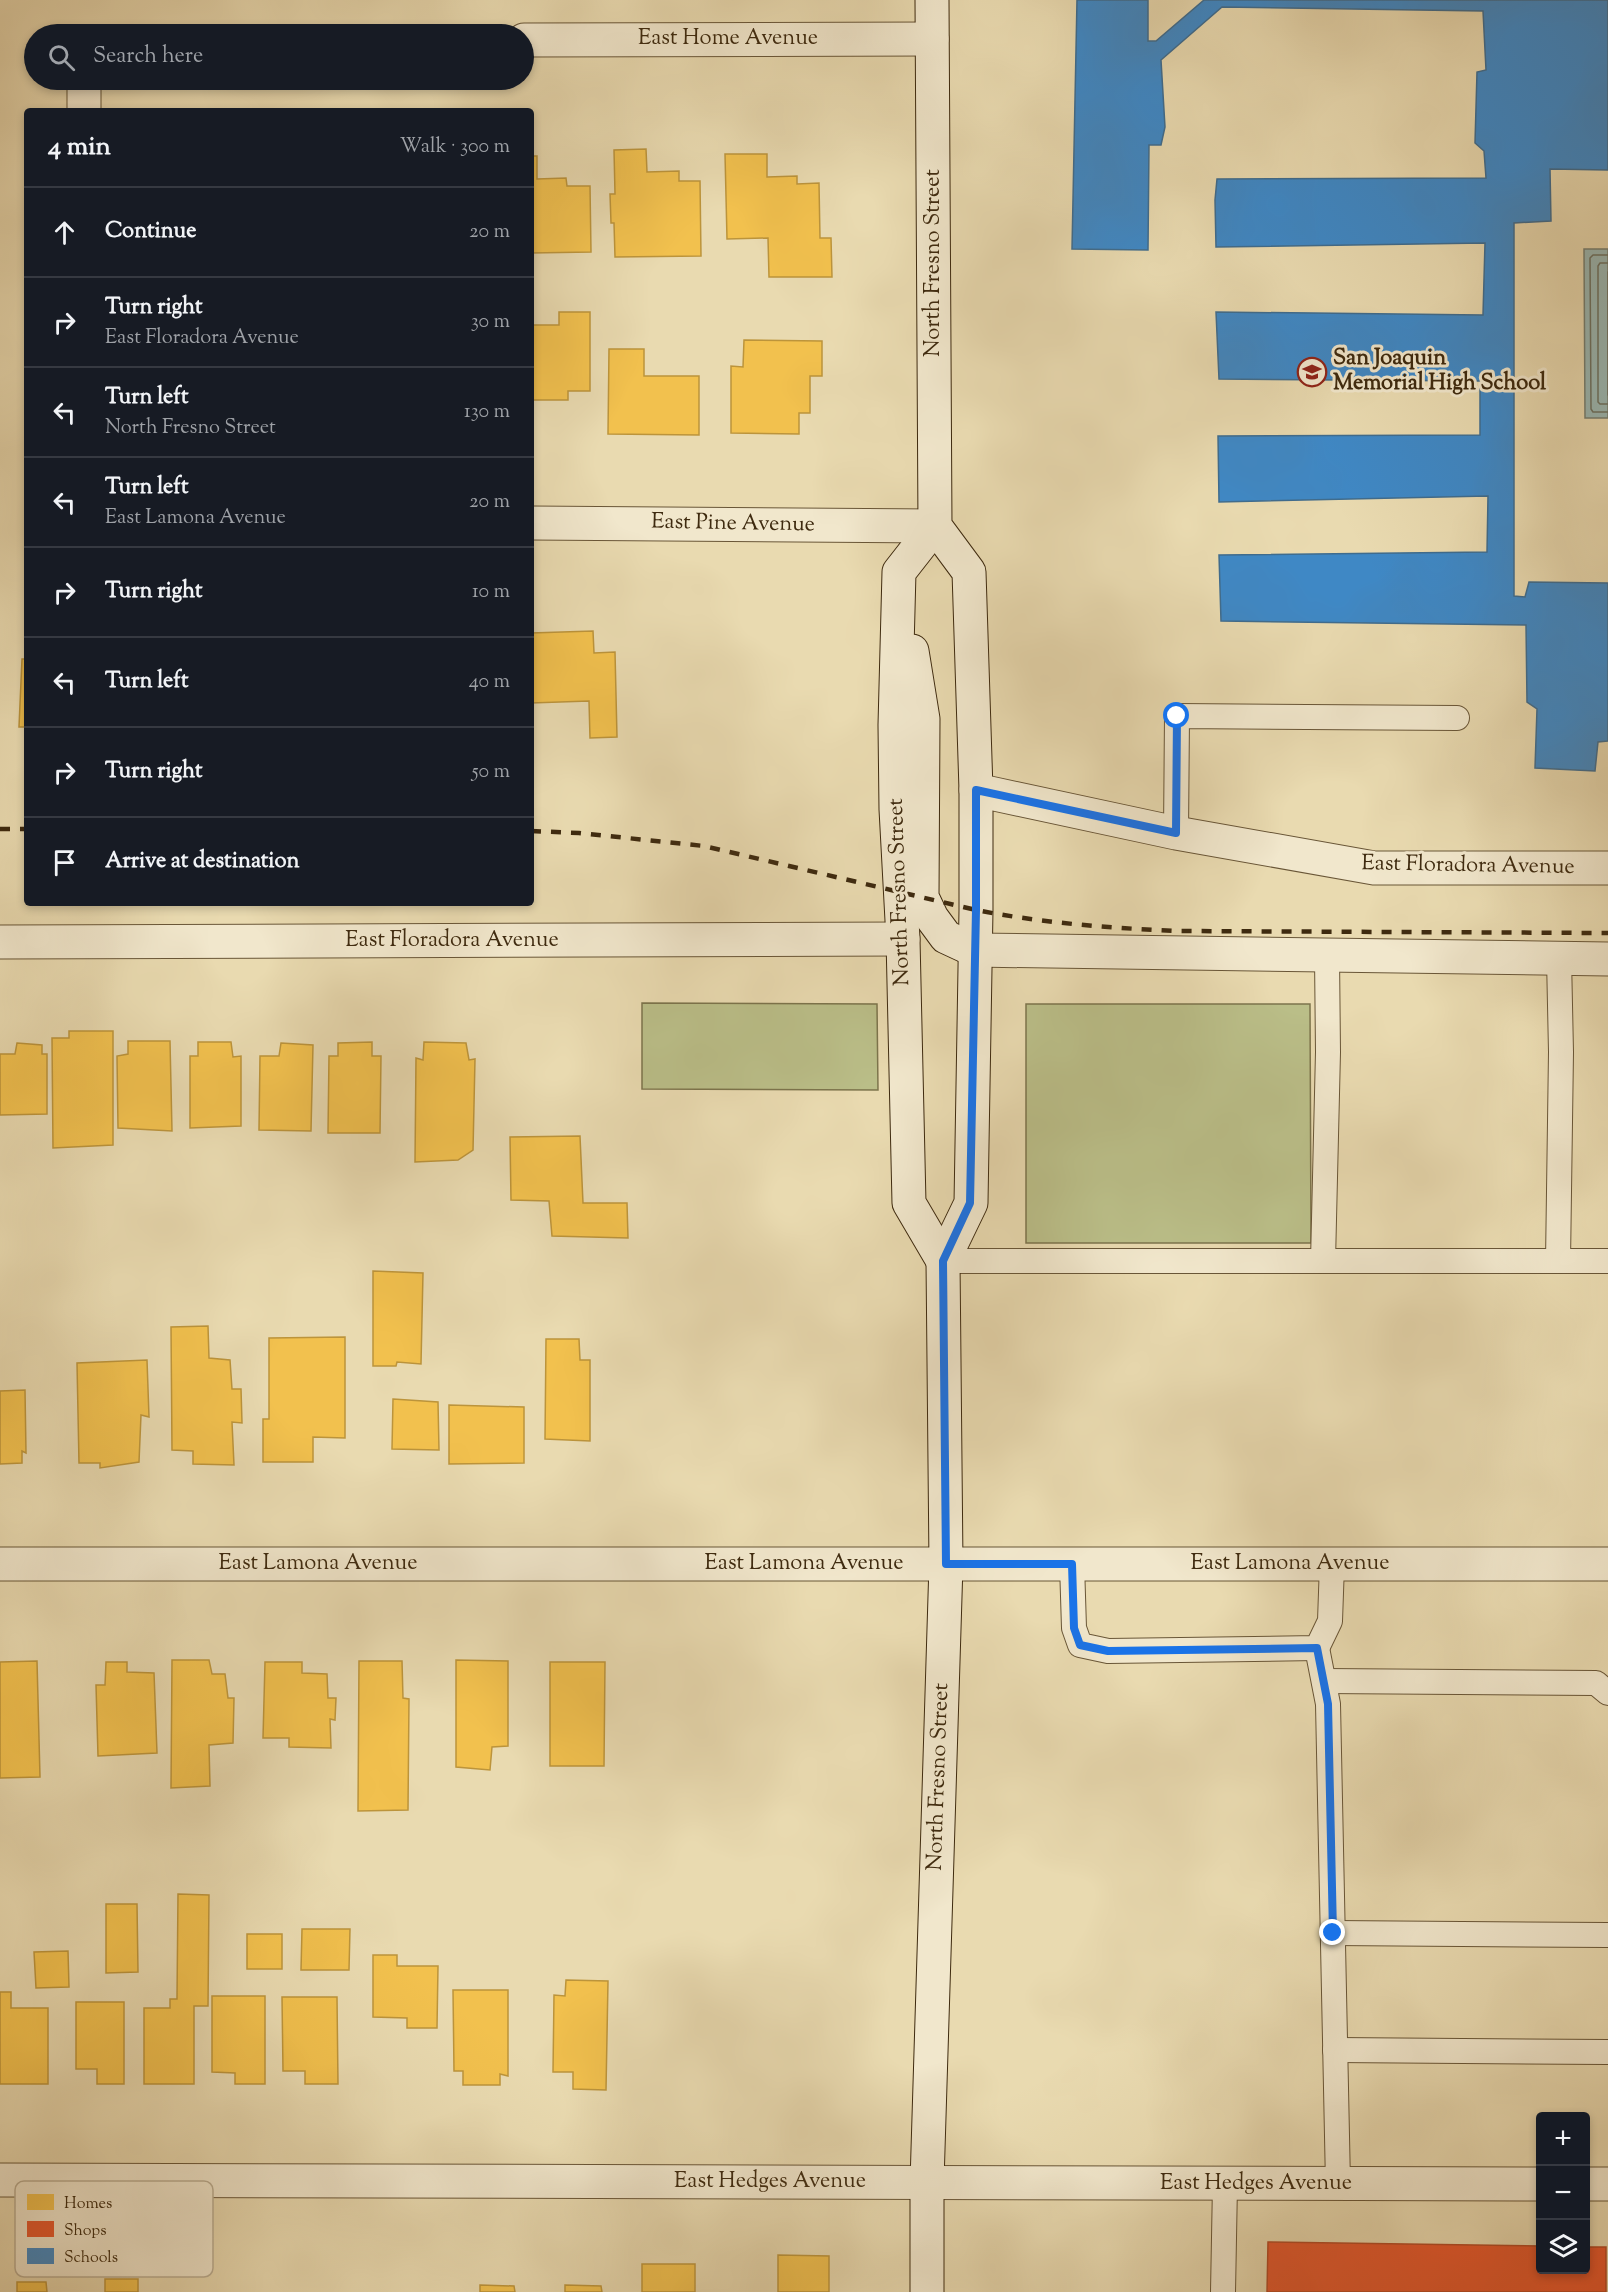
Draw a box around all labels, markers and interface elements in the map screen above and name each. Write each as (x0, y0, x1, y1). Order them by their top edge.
street label: East Home Avenue (638, 23, 818, 55)
search box (24, 24, 534, 90)
icon: search (45, 41, 78, 74)
text: Search here (93, 41, 203, 73)
text: 4 min (48, 129, 111, 166)
text: Walk · 300 m (400, 133, 510, 162)
street label: North Fresno Street (918, 169, 950, 357)
icon: ahead (48, 216, 81, 249)
text: Continue (105, 216, 196, 248)
text: 20 m (469, 218, 510, 247)
text: Turn right (105, 292, 202, 324)
icon: right (48, 306, 81, 339)
text: 30 m (471, 308, 510, 337)
text: East Floradora Avenue (105, 324, 299, 353)
place label: San Joaquin Memorial High School (1333, 343, 1547, 400)
school or university icon: San Joaquin Memorial High School (1296, 356, 1328, 388)
text: Turn left (105, 382, 188, 414)
icon: left (48, 396, 81, 429)
text: 130 m (464, 398, 510, 427)
text: North Fresno Street (105, 414, 276, 443)
text: Turn left (105, 472, 188, 504)
icon: left (48, 486, 81, 519)
text: 20 m (469, 488, 510, 517)
text: East Lamona Avenue (105, 504, 286, 533)
street label: East Pine Avenue (651, 507, 815, 541)
icon: right (48, 576, 81, 609)
text: Turn right (105, 576, 202, 608)
text: 10 m (472, 578, 510, 607)
icon: left (48, 666, 81, 699)
text: Turn left (105, 666, 188, 698)
text: 40 m (469, 668, 510, 697)
route start (1163, 702, 1189, 728)
icon: right (48, 756, 81, 789)
text: Turn right (105, 756, 202, 788)
text: 50 m (472, 758, 510, 787)
street label: North Fresno Street (881, 797, 919, 986)
icon: arrive (48, 846, 81, 879)
text: Arrive at destination (105, 846, 300, 878)
street label: East Floradora Avenue (1361, 848, 1575, 884)
street label: East Floradora Avenue (345, 925, 559, 957)
street label: East Lamona Avenue (218, 1548, 418, 1580)
street label: East Lamona Avenue (704, 1548, 904, 1580)
street label: East Lamona Avenue (1190, 1548, 1390, 1580)
street label: North Fresno Street (920, 1682, 958, 1871)
route end (1319, 1919, 1345, 1945)
map controls (1536, 2112, 1590, 2274)
button: + (1536, 2112, 1590, 2166)
street label: East Hedges Avenue (674, 2166, 866, 2198)
button: − (1536, 2166, 1590, 2220)
street label: East Hedges Avenue (1160, 2168, 1352, 2200)
legend (15, 2181, 213, 2277)
text: Homes (64, 2193, 112, 2216)
text: Shops (64, 2220, 107, 2243)
button: layers (1536, 2220, 1590, 2274)
text: Schools (64, 2247, 118, 2270)

